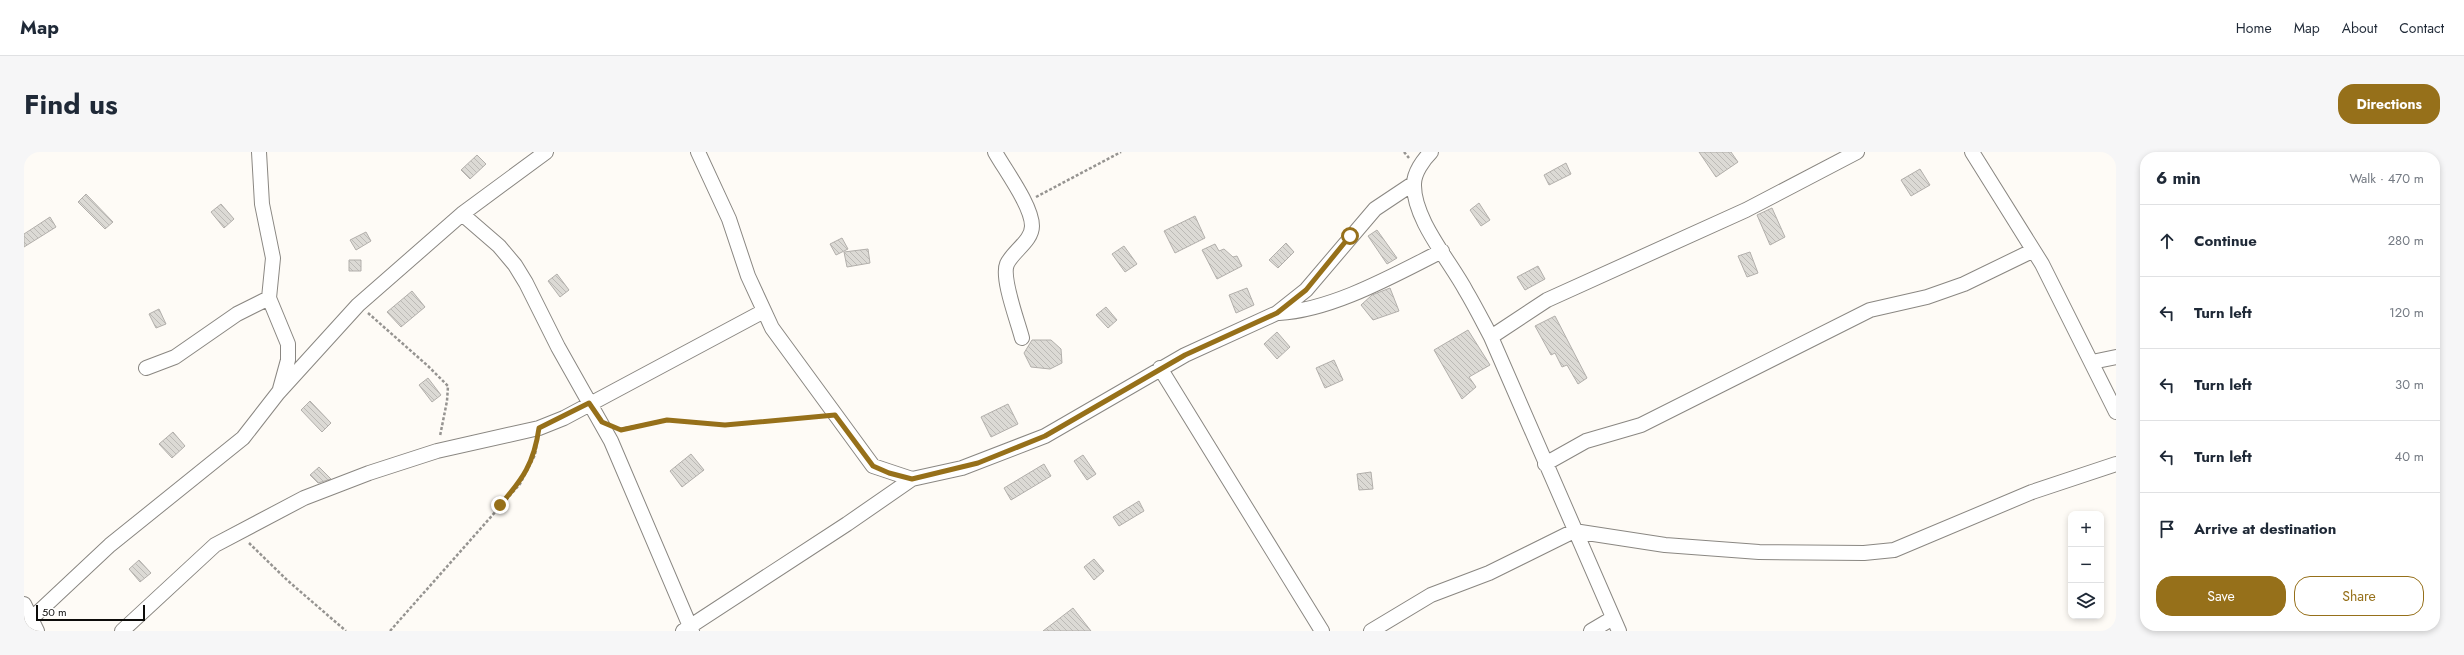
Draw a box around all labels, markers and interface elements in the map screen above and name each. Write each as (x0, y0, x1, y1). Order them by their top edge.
text: Map (20, 14, 59, 41)
text: Home (2236, 18, 2272, 38)
text: Map (2294, 18, 2320, 38)
text: About (2342, 18, 2377, 38)
text: Contact (2399, 18, 2444, 38)
text: Find us (24, 84, 118, 125)
button: Directions (2338, 84, 2440, 124)
text: 6 min (2156, 166, 2201, 190)
text: Walk · 470 m (2350, 169, 2424, 188)
route start (1341, 227, 1359, 245)
icon: ahead (2156, 230, 2178, 252)
text: Continue (2194, 230, 2257, 252)
text: 280 m (2388, 231, 2424, 250)
icon: left (2156, 302, 2178, 324)
text: Turn left (2194, 302, 2252, 324)
text: 120 m (2389, 303, 2424, 322)
icon: left (2156, 374, 2178, 396)
text: Turn left (2194, 374, 2252, 396)
text: 30 m (2395, 375, 2424, 394)
icon: left (2156, 446, 2178, 468)
text: Turn left (2194, 446, 2252, 468)
text: 40 m (2395, 447, 2424, 466)
route end (491, 496, 509, 514)
map controls (2068, 511, 2104, 619)
button: + (2068, 511, 2104, 547)
icon: arrive (2156, 518, 2178, 540)
text: Arrive at destination (2194, 518, 2336, 540)
button: − (2068, 547, 2104, 583)
button: Save (2156, 576, 2286, 616)
button: Share (2294, 576, 2424, 616)
button: layers (2068, 583, 2104, 619)
scale bar (36, 603, 145, 622)
text: 50 m (42, 604, 67, 620)

